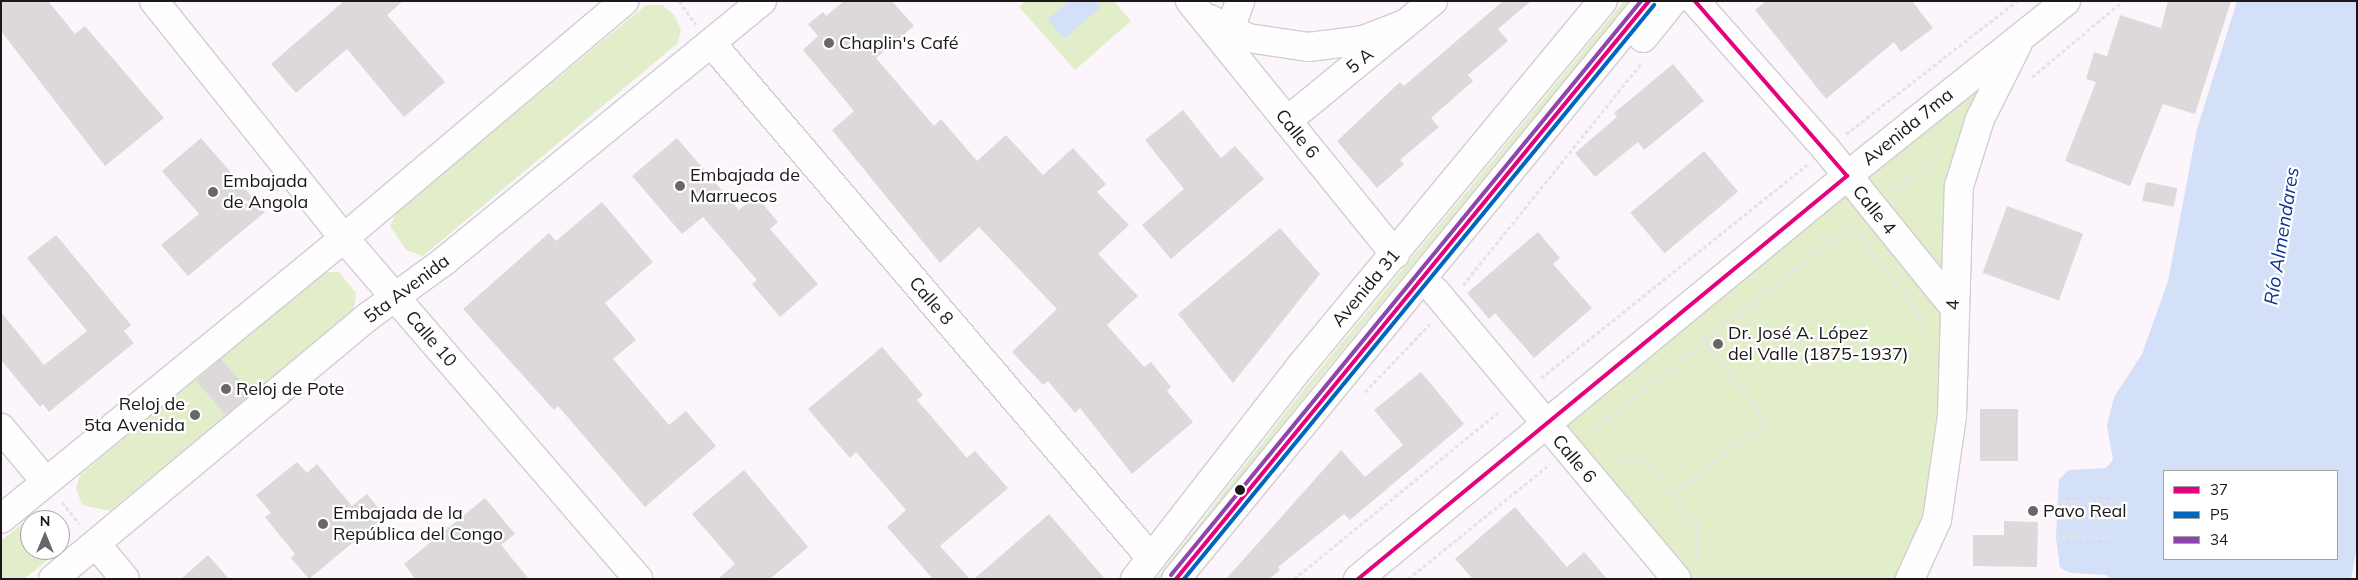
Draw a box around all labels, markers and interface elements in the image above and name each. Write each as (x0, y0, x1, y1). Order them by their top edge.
place label: Chaplin's Café (839, 32, 959, 54)
marker: Chaplin's Café (823, 37, 835, 49)
street label: 5 A (1342, 44, 1378, 78)
street label: Avenida 7ma (1858, 84, 1958, 170)
street label: Calle 6 (1271, 105, 1323, 163)
place label: Embajada de Marruecos (690, 165, 800, 208)
water label: Río Almendares (2260, 165, 2304, 307)
place label: Embajada de Angola (223, 171, 308, 213)
marker: Embajada de Marruecos (674, 180, 686, 192)
street label: Calle 4 (1848, 181, 1900, 239)
marker: Embajada de Angola (207, 186, 219, 198)
street label: Avenida 31 (1327, 245, 1405, 331)
street label: 5ta Avenida (360, 250, 454, 328)
street label: Calle 8 (904, 273, 958, 329)
street label: 4 (1942, 299, 1964, 311)
street label: Calle 10 (401, 306, 461, 372)
place label: Dr. José A. López del Valle (1875-1937) (1728, 323, 1909, 366)
marker: Dr. José A. López del Valle (1875-1937) (1712, 338, 1724, 350)
place label: Reloj de Pote (236, 378, 344, 400)
marker: Reloj de Pote (220, 383, 232, 395)
place label: Reloj de 5ta Avenida (84, 394, 185, 436)
marker: Reloj de 5ta Avenida (189, 409, 201, 421)
street label: Calle 6 (1548, 430, 1600, 488)
legend (2163, 470, 2338, 560)
text: 37 (2210, 480, 2228, 499)
unlabelled marker (1235, 485, 1245, 495)
place label: Pavo Real (2043, 500, 2127, 522)
place label: Embajada de la República del Congo (333, 503, 503, 546)
marker: Pavo Real (2027, 505, 2039, 517)
text: P5 (2210, 505, 2229, 524)
north arrow (20, 510, 70, 560)
text: N (40, 512, 50, 530)
marker: Embajada de la República del Congo (317, 518, 329, 530)
text: 34 (2210, 530, 2228, 549)

